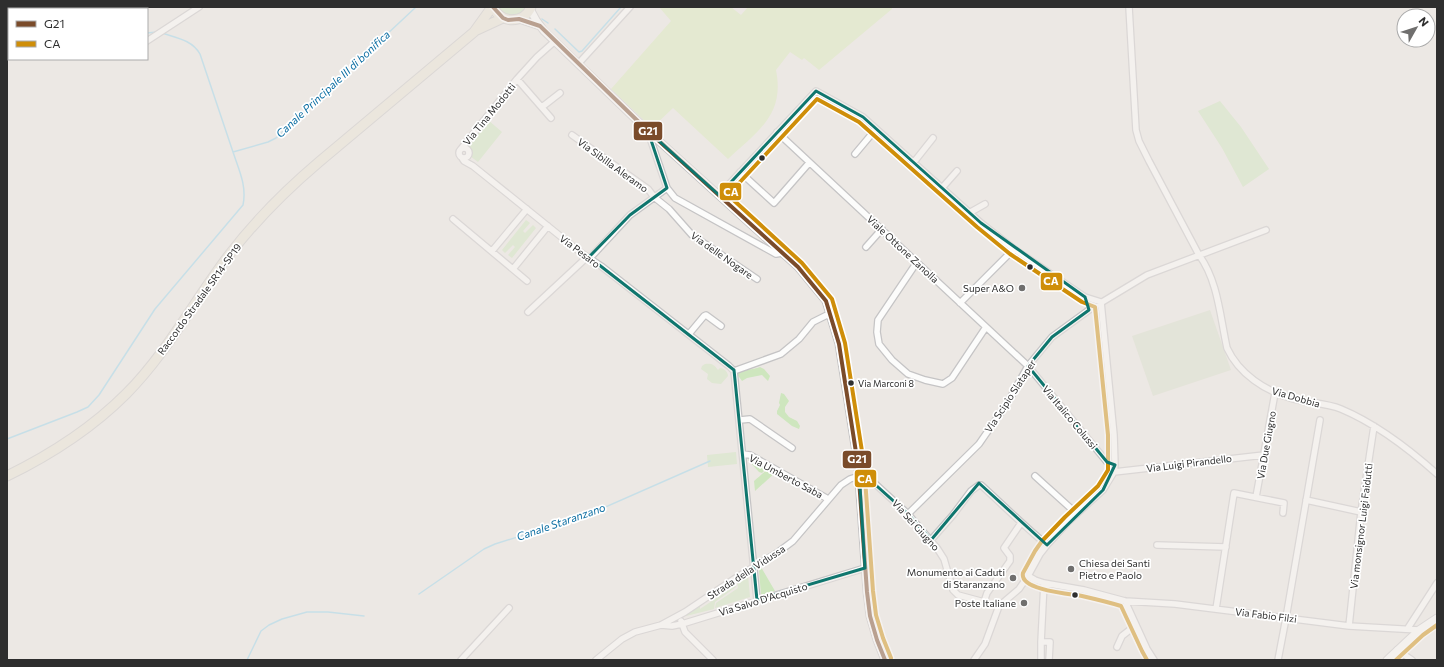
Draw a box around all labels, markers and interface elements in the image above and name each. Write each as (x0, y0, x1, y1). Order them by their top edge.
legend (8, 8, 148, 60)
north arrow (1396, 8, 1436, 48)
text: N (1417, 14, 1432, 29)
text: G21 (44, 16, 65, 30)
water label: Canale Principale III di bonifica (273, 27, 392, 140)
text: CA (44, 36, 61, 50)
street label: Via Tina Modotti (460, 81, 518, 147)
line badge: G21 (633, 121, 663, 141)
text: G21 (638, 124, 658, 137)
street label: Via Sibilla Aleramo (575, 135, 651, 195)
unlabelled marker (757, 153, 767, 163)
line badge: CA (719, 182, 742, 201)
text: CA (723, 185, 739, 198)
street label: Viale Ottone Zanolla (865, 213, 941, 285)
street label: Via delle Nogare (689, 229, 755, 281)
street label: Via Pesaro (557, 232, 603, 270)
street label: Raccordo Stradale SR14-SP19 (155, 241, 243, 357)
unlabelled marker (1025, 262, 1035, 272)
line badge: CA (1040, 272, 1063, 291)
text: CA (1043, 274, 1059, 287)
place label: Super A&O (963, 282, 1014, 294)
marker: Super A&O (1017, 283, 1027, 293)
street label: Via Scipio Slataper (982, 357, 1038, 435)
marker: Via Marconi 8 (846, 378, 856, 388)
place label: Via Marconi 8 (858, 378, 914, 389)
street label: Via Italico Colussi (1040, 383, 1100, 451)
street label: Via Dobbia (1271, 384, 1321, 410)
street label: Via Due Giugno (1254, 410, 1278, 480)
line badge: G21 (842, 450, 872, 469)
street label: Via Umberto Saba (747, 451, 825, 501)
text: G21 (847, 452, 867, 465)
street label: Via Luigi Pirandello (1145, 452, 1233, 474)
street label: Via monsignor Luigi Faidutti (1347, 463, 1375, 589)
line badge: CA (854, 469, 877, 488)
text: CA (857, 472, 873, 485)
street label: Via Sei Giugno (890, 497, 942, 553)
water label: Canale Staranzano (515, 500, 607, 543)
street label: Strada della Vidussa (705, 542, 787, 602)
place label: Chiesa dei Santi Pietro e Paolo (1079, 557, 1150, 581)
marker: Chiesa dei Santi Pietro e Paolo (1066, 564, 1076, 574)
place label: Monumento ai Caduti di Staranzano (907, 566, 1005, 590)
marker: Monumento ai Caduti di Staranzano (1008, 573, 1018, 583)
street label: Via Salvo D'Acquisto (717, 580, 809, 618)
unlabelled marker (1070, 590, 1080, 600)
place label: Poste Italiane (955, 597, 1016, 609)
marker: Poste Italiane (1019, 598, 1029, 608)
street label: Via Fabio Filzi (1234, 605, 1298, 625)

